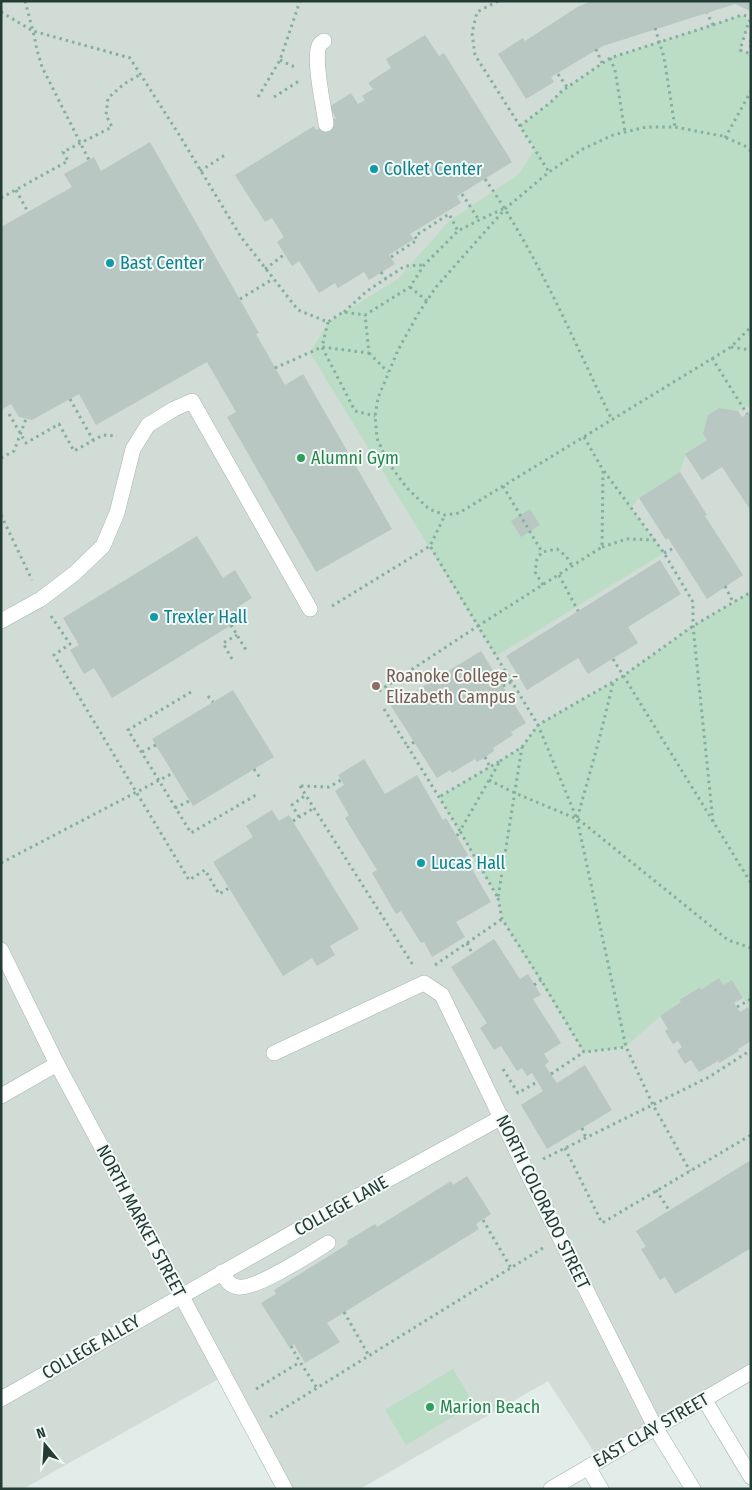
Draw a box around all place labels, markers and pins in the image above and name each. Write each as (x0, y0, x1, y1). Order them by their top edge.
place label: Colket Center (384, 158, 483, 180)
marker: Colket Center (368, 163, 380, 175)
place label: Bast Center (120, 252, 205, 274)
marker: Bast Center (104, 257, 116, 269)
place label: Alumni Gym (311, 447, 399, 469)
marker: Alumni Gym (295, 452, 307, 464)
place label: Trexler Hall (164, 606, 248, 628)
marker: Trexler Hall (148, 611, 160, 623)
place label: Roanoke College - Elizabeth Campus (386, 665, 518, 708)
marker: Roanoke College - Elizabeth Campus (370, 680, 382, 692)
place label: Lucas Hall (431, 852, 506, 874)
marker: Lucas Hall (415, 857, 427, 869)
place label: Marion Beach (440, 1396, 540, 1418)
marker: Marion Beach (424, 1401, 436, 1413)

